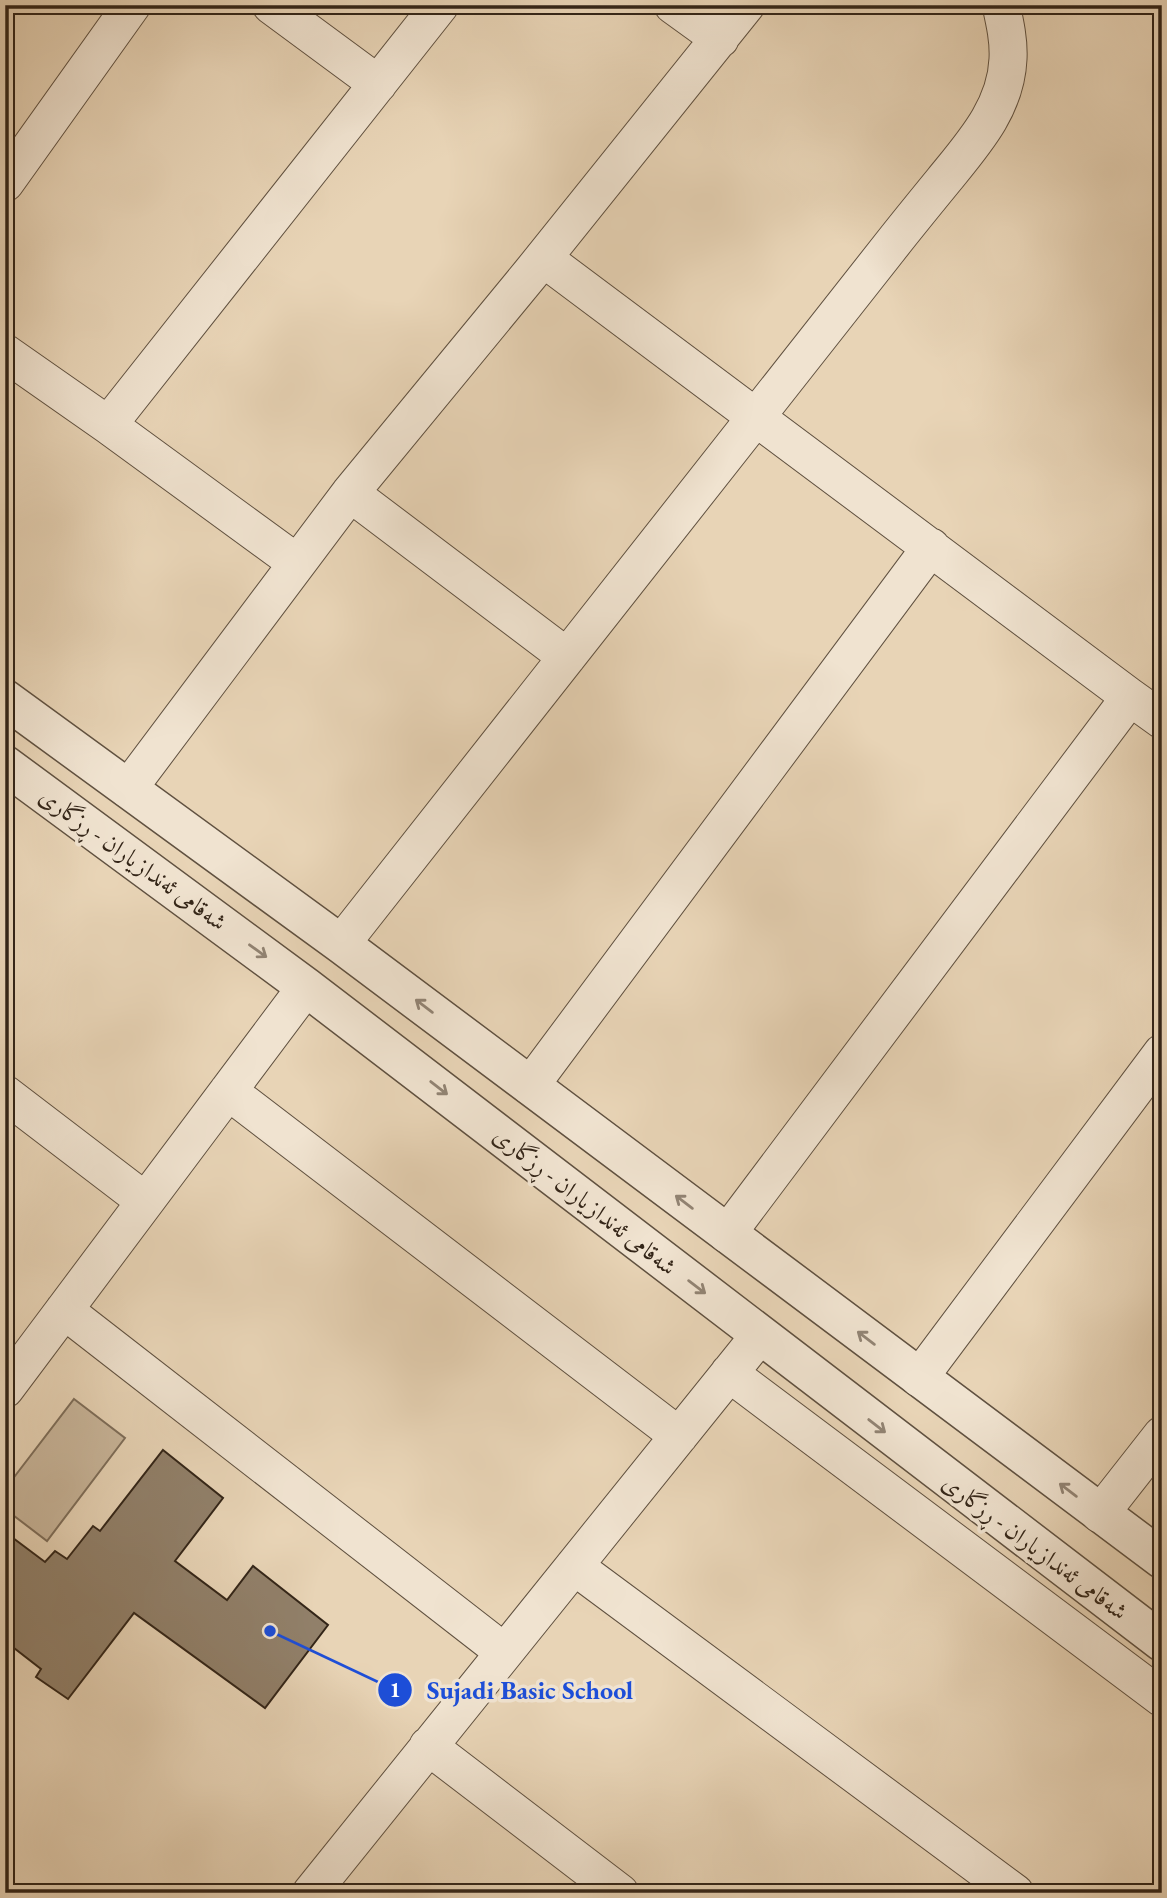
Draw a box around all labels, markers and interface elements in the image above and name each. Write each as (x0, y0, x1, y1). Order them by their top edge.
street label: شەقامی ئەندازیاران - ڕزگاری (31, 780, 233, 940)
one-way arrow (248, 944, 267, 958)
one-way arrow (415, 999, 434, 1014)
one-way arrow (429, 1081, 448, 1096)
street label: شەقامی ئەندازیاران - ڕزگاری (485, 1119, 683, 1285)
one-way arrow (675, 1194, 694, 1209)
one-way arrow (687, 1279, 706, 1294)
one-way arrow (857, 1331, 876, 1346)
one-way arrow (867, 1418, 886, 1433)
street label: شەقامی ئەندازیاران - ڕزگاری (934, 1467, 1134, 1630)
one-way arrow (1059, 1482, 1077, 1497)
callout: Sujadi Basic School (378, 1666, 647, 1713)
text: Sujadi Basic School (427, 1673, 633, 1707)
text: 1 (389, 1676, 401, 1703)

